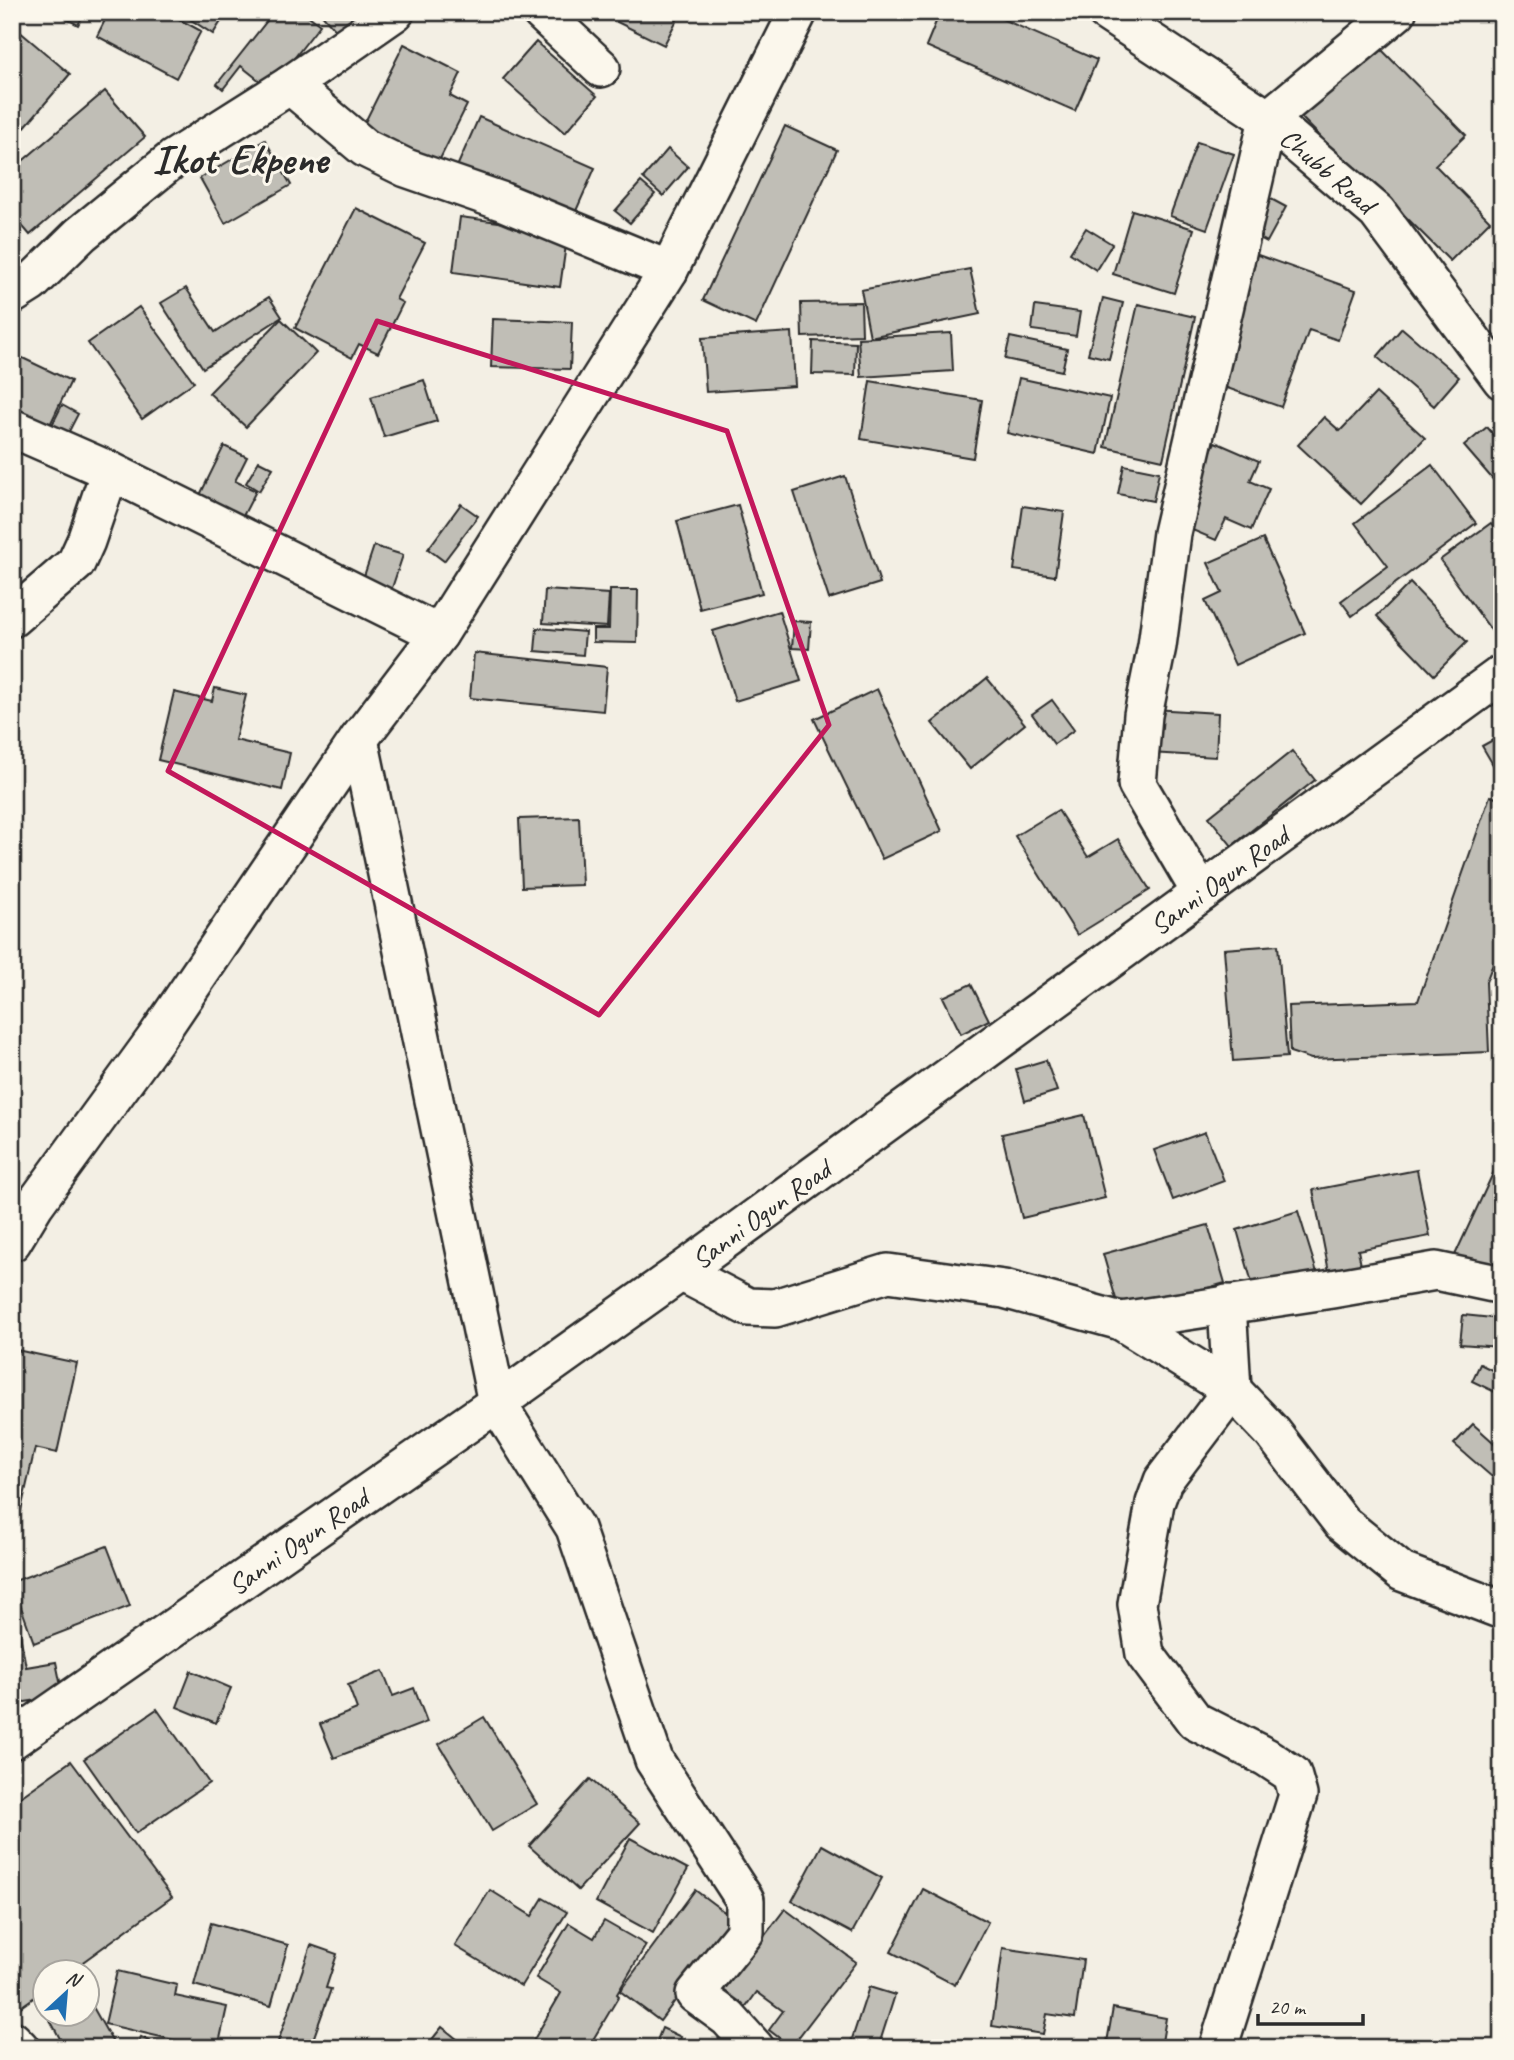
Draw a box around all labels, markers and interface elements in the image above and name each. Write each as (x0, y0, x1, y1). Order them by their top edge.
street label: Chubb Road (1273, 120, 1385, 223)
district label: Ikot Ekpene (152, 133, 331, 186)
street label: Sanni Ogun Road (1143, 816, 1299, 943)
street label: Sanni Ogun Road (685, 1150, 840, 1277)
street label: Sanni Ogun Road (221, 1479, 378, 1603)
north arrow (32, 1958, 102, 2028)
text: N (62, 1965, 86, 1993)
scale bar (1258, 1983, 1364, 2027)
text: 20 m (1269, 1994, 1307, 2020)

